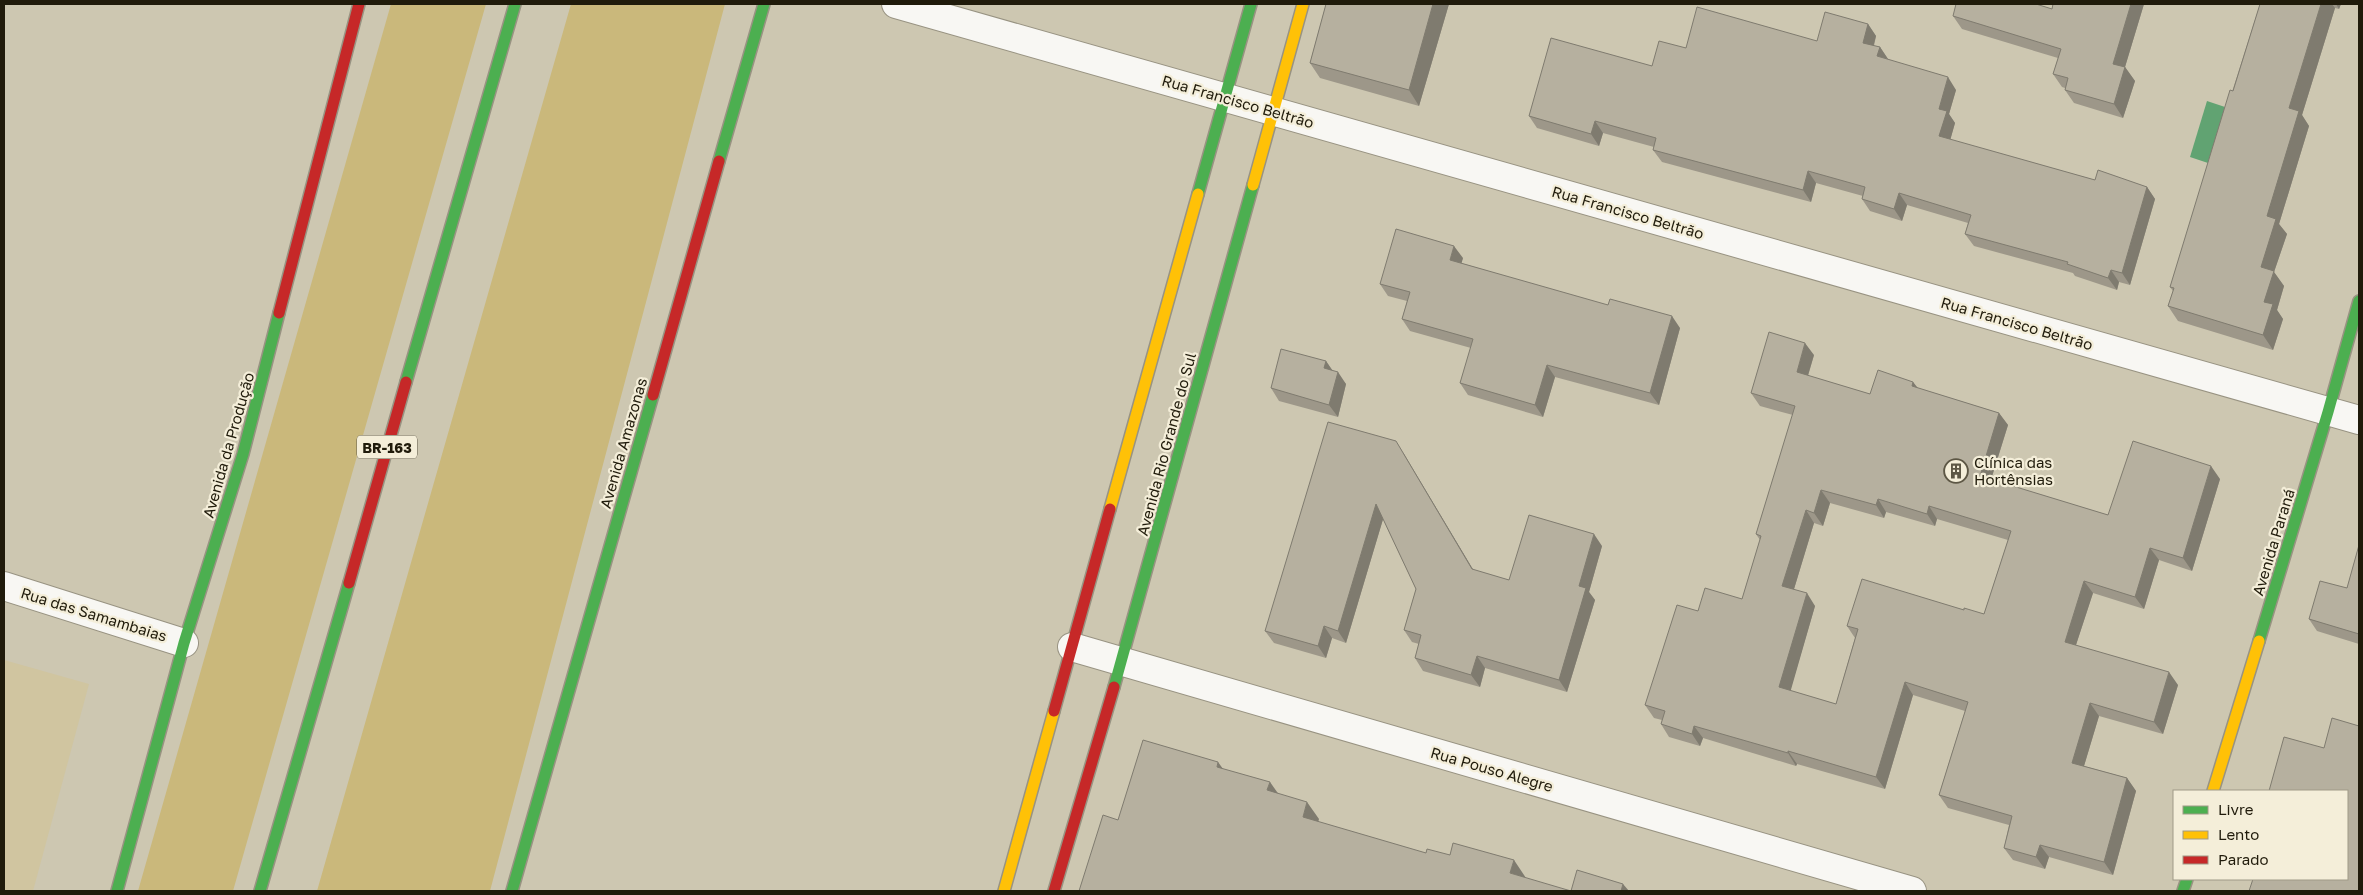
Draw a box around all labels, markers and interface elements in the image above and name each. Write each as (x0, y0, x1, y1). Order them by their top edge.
street label: Rua Francisco Beltrão (1160, 71, 1316, 131)
street label: Rua Francisco Beltrão (1550, 182, 1706, 242)
street label: Rua Francisco Beltrão (1939, 293, 2095, 353)
street label: Avenida Rio Grande do Sul (1133, 350, 1199, 537)
street label: Avenida da Produção (199, 370, 257, 520)
street label: Avenida Amazonas (596, 376, 650, 510)
road number: BR-163 (357, 436, 417, 458)
place label: Clínica das Hortênsias (1974, 453, 2053, 488)
building icon: Clínica das Hortênsias (1943, 458, 1969, 484)
street label: Avenida Paraná (2248, 486, 2298, 598)
street label: Rua das Samambaias (19, 583, 169, 645)
street label: Rua Pouso Alegre (1429, 743, 1556, 795)
legend (2173, 790, 2348, 880)
text: Livre (2218, 800, 2254, 818)
text: Lento (2218, 825, 2259, 843)
text: Parado (2218, 850, 2269, 868)

